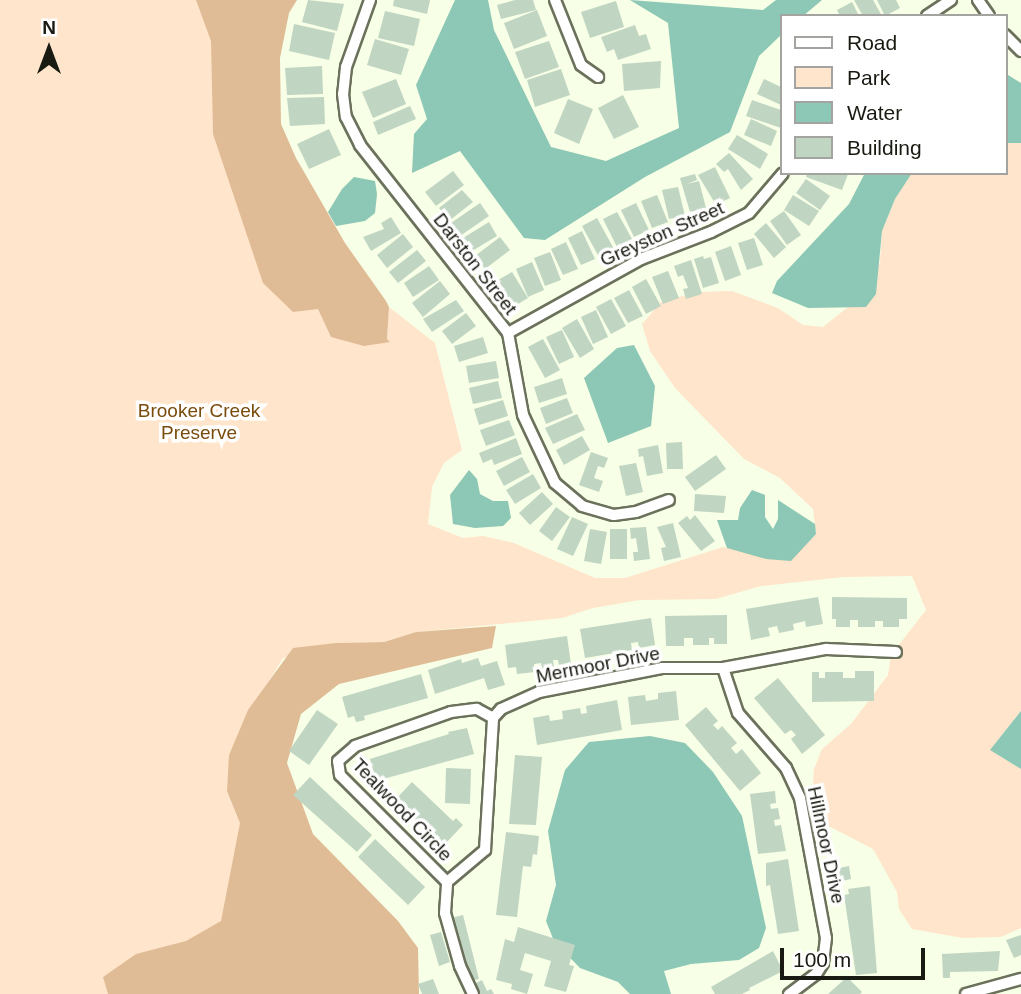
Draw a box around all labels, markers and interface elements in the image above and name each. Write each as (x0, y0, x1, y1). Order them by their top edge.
north arrow (14, 14, 84, 84)
legend (780, 14, 1007, 175)
text: N (42, 17, 56, 38)
text: Road (847, 31, 897, 54)
text: Park (847, 66, 890, 89)
text: Water (847, 101, 902, 124)
text: Building (847, 136, 922, 159)
street label: Greyston Street (597, 197, 727, 271)
street label: Darston Street (428, 209, 522, 319)
park label: Brooker Creek Preserve (138, 400, 260, 444)
street label: Mermoor Drive (534, 642, 662, 688)
street label: Tealwood Circle (347, 754, 457, 866)
street label: Hillmoor Drive (802, 784, 850, 906)
scale bar (783, 934, 928, 978)
text: 100 m (793, 948, 851, 971)

